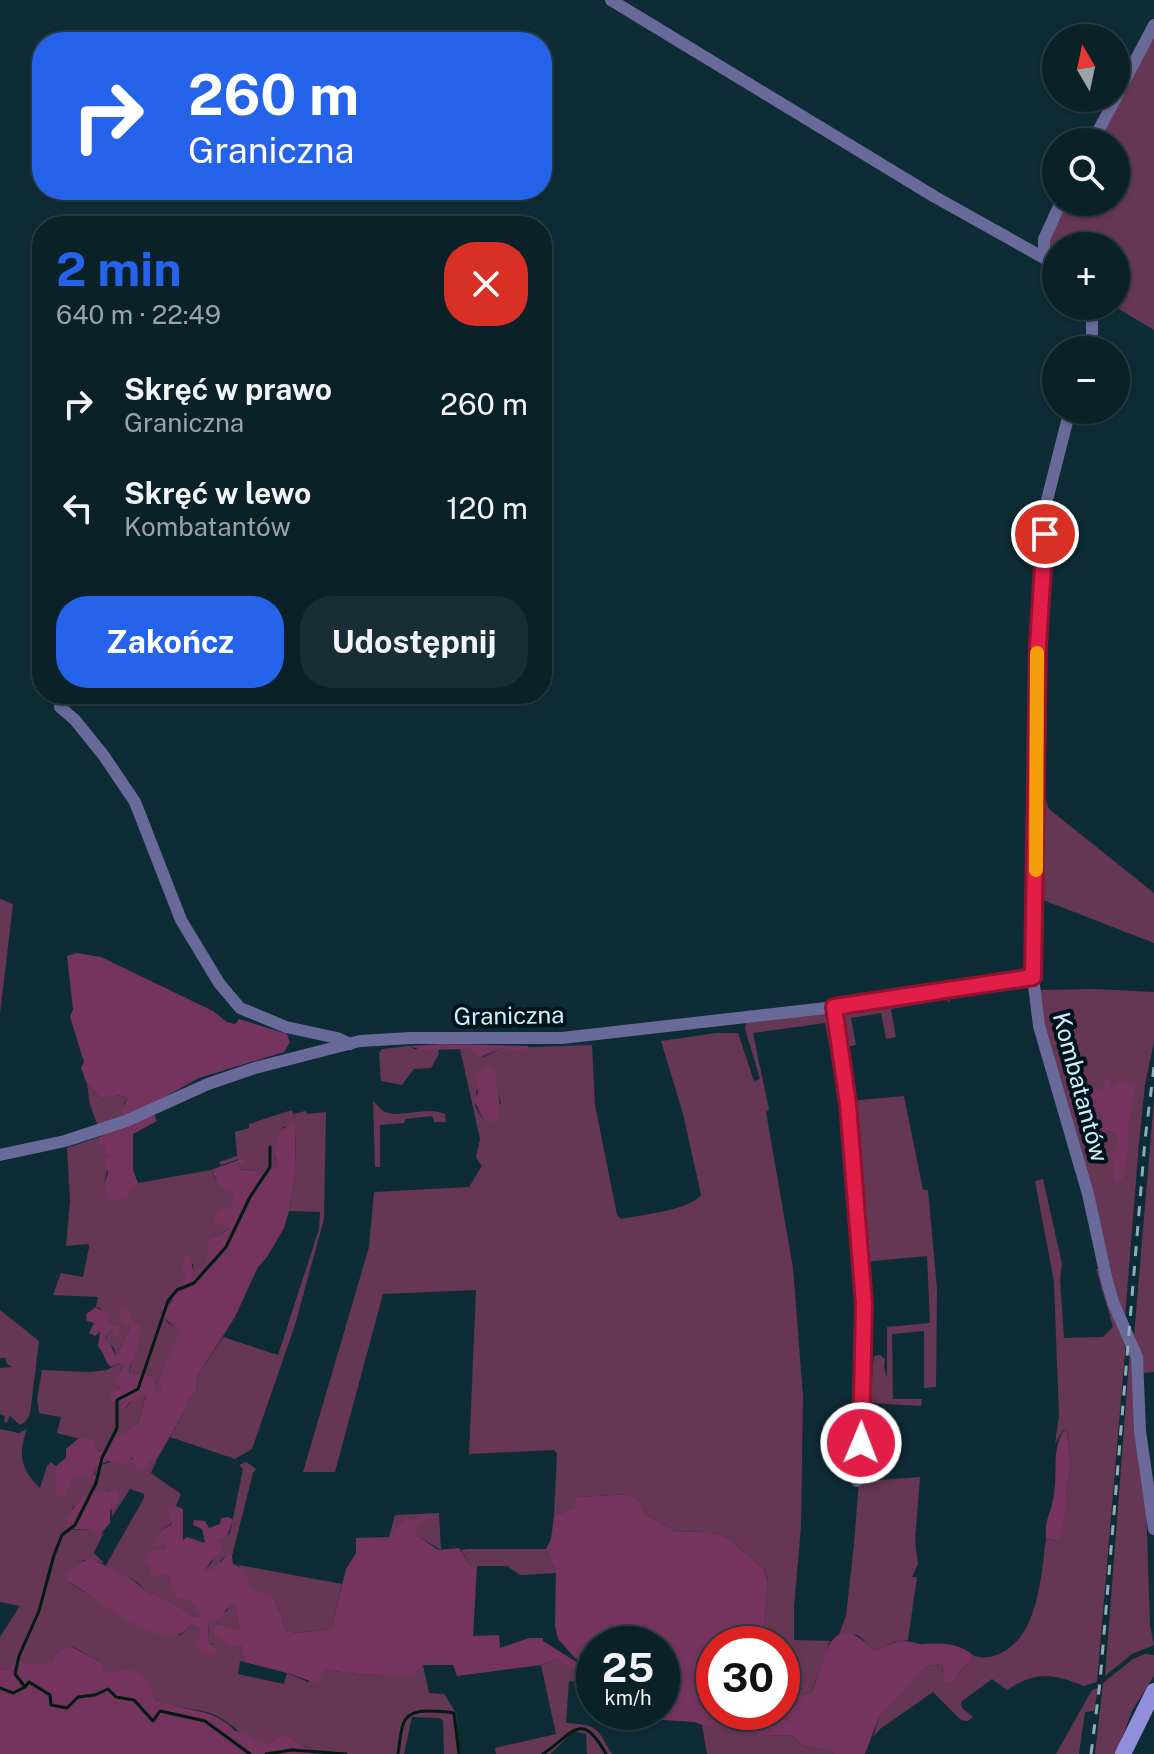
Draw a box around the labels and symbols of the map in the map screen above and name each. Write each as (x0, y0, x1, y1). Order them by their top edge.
north arrow (1042, 24, 1130, 112)
pin (1011, 500, 1079, 568)
street label: Graniczna (453, 1000, 565, 1030)
street label: Kombatantów (1048, 1009, 1115, 1165)
position arrow (819, 1401, 903, 1485)
speed limit sign: 30 (696, 1626, 800, 1730)

